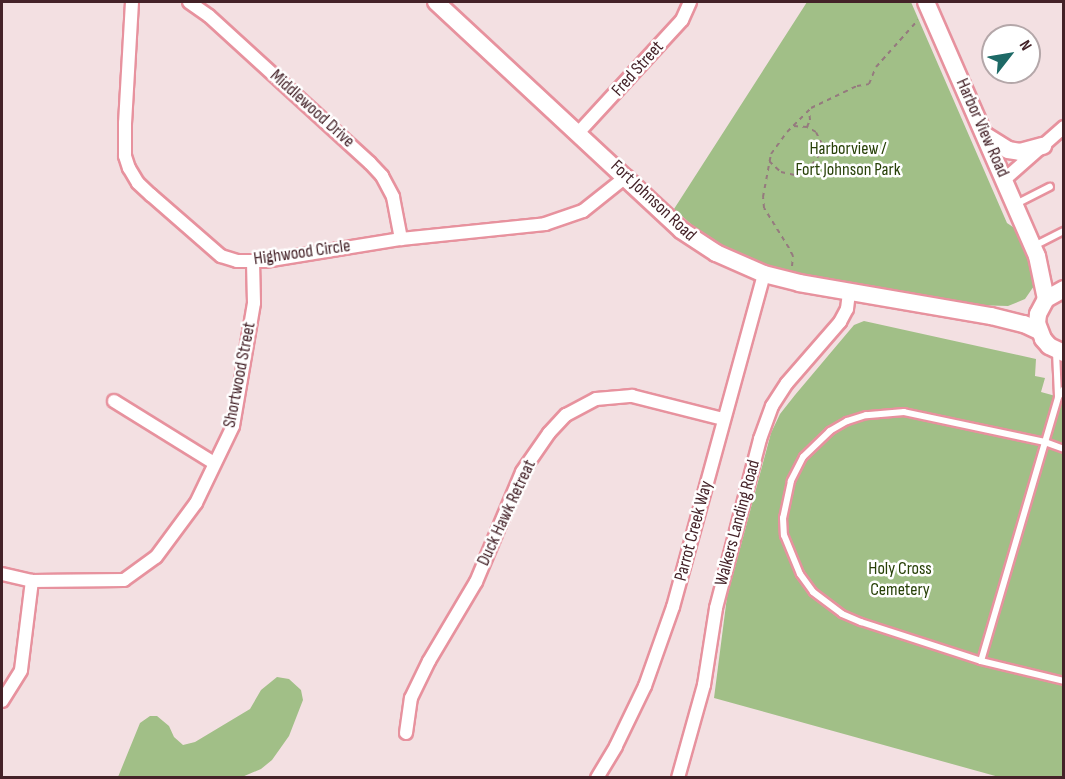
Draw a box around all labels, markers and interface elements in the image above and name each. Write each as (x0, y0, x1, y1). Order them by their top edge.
north arrow (981, 24, 1041, 84)
street label: Fred Street (607, 37, 669, 101)
text: N (1015, 37, 1035, 54)
street label: Middlewood Drive (265, 65, 359, 153)
street label: Harbor View Road (951, 75, 1013, 181)
park label: Harborview / Fort Johnson Park (795, 139, 901, 182)
street label: Fort Johnson Road (606, 156, 700, 246)
street label: Highwood Circle (252, 236, 352, 270)
street label: Shortwood Street (219, 320, 261, 430)
street label: Duck Hawk Retreat (473, 457, 541, 569)
street label: Walkers Landing Road (711, 458, 765, 588)
street label: Parrot Creek Way (670, 479, 718, 583)
park label: Holy Cross Cemetery (868, 559, 932, 602)

